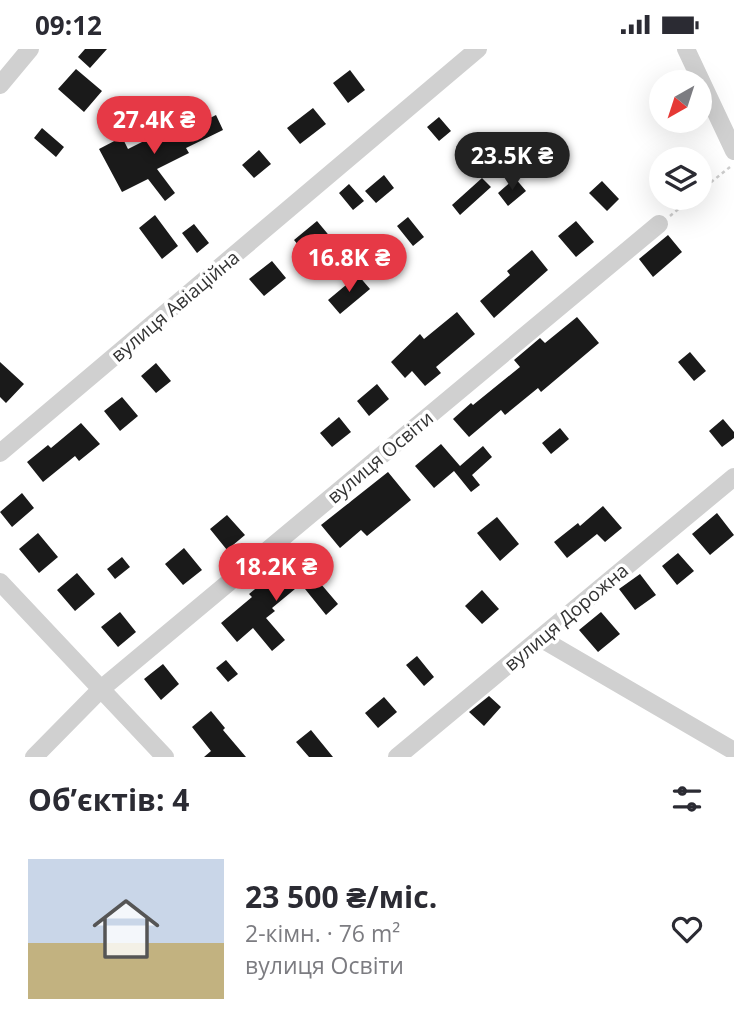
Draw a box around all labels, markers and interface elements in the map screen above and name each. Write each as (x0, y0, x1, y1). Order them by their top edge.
text: 09:12 (35, 7, 102, 43)
north arrow (649, 70, 712, 133)
map controls (649, 70, 712, 210)
pin: 27.4K ₴ (89, 97, 219, 156)
text: 27.4K ₴ (113, 103, 195, 135)
pin: 23.5K ₴ (447, 132, 577, 192)
text: 23.5K ₴ (471, 139, 553, 171)
button: layers (649, 147, 712, 210)
pin: 16.8K ₴ (284, 235, 414, 294)
text: 16.8K ₴ (308, 241, 390, 273)
street label: вулиця Авіаційна (105, 245, 245, 367)
street label: вулиця Освіти (321, 405, 439, 509)
pin: 18.2K ₴ (211, 543, 341, 603)
text: 18.2K ₴ (235, 550, 317, 582)
street label: вулиця Дорожна (498, 557, 634, 677)
text: Об’єктів: 4 (28, 779, 189, 820)
icon: filters (668, 780, 706, 818)
text: 23 500 ₴/міс. (245, 876, 437, 917)
icon: home (84, 887, 168, 971)
icon: heart (668, 910, 706, 948)
text: 2-кімн. · 76 m² (245, 917, 400, 949)
text: вулиця Освіти (245, 949, 404, 981)

